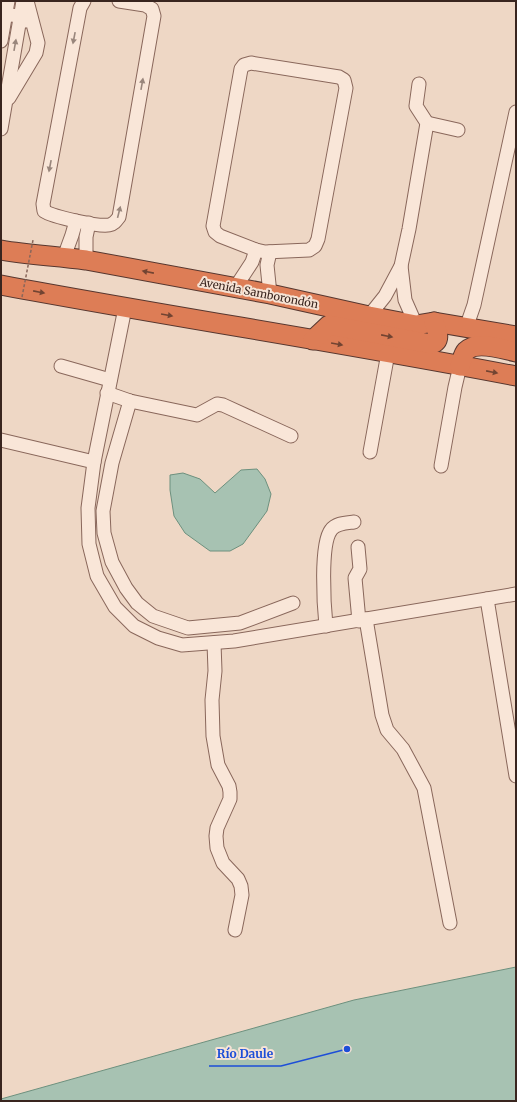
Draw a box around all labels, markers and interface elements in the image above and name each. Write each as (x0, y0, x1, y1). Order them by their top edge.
one-way arrow (71, 32, 77, 44)
one-way arrow (12, 39, 18, 51)
one-way arrow (140, 78, 146, 90)
one-way arrow (47, 160, 53, 172)
one-way arrow (117, 206, 123, 218)
one-way arrow (142, 269, 154, 275)
street label: Avenida Samborondón (198, 274, 320, 311)
one-way arrow (33, 289, 45, 295)
one-way arrow (161, 312, 173, 318)
one-way arrow (381, 333, 393, 339)
one-way arrow (331, 341, 343, 347)
one-way arrow (486, 369, 499, 375)
callout: Río Daule (209, 1042, 281, 1066)
text: Río Daule (217, 1046, 274, 1061)

